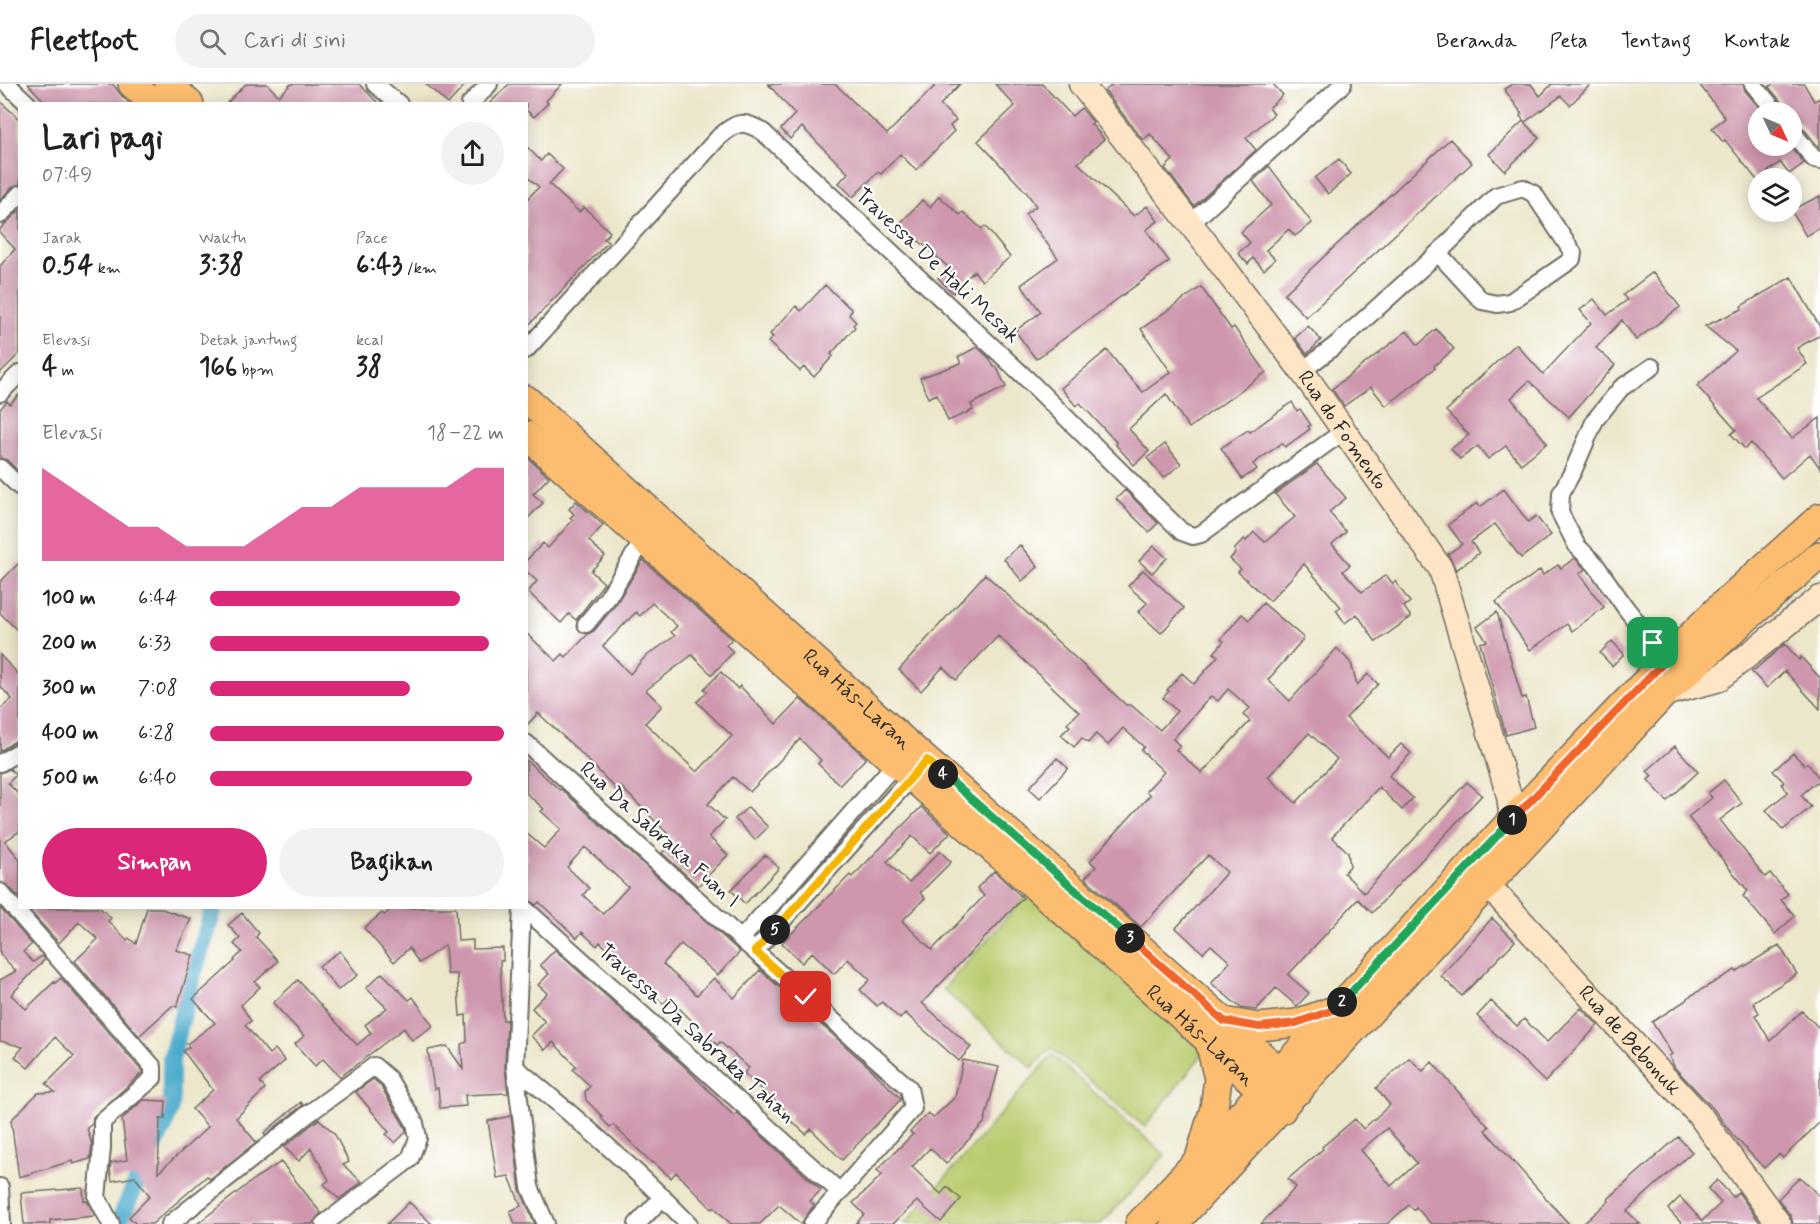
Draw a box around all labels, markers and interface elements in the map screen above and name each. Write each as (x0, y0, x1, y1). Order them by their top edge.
search box (175, 14, 595, 68)
text: Fleetfoot (30, 23, 139, 60)
icon: search (196, 25, 229, 58)
text: Cari di sini (244, 27, 346, 55)
text: Beranda (1436, 27, 1517, 55)
text: Peta (1550, 27, 1588, 55)
text: Tentang (1621, 27, 1691, 55)
text: Kontak (1724, 27, 1790, 55)
north arrow (1748, 102, 1802, 156)
map controls (1748, 102, 1802, 222)
text: Lari pagi (42, 117, 163, 161)
button: share (441, 122, 504, 185)
text: 07:49 (42, 162, 92, 189)
button: layers (1748, 168, 1802, 222)
street label: Travessa De Hali Mesak (849, 182, 1026, 350)
text: Jarak (42, 228, 81, 249)
text: Waktu (199, 228, 246, 249)
text: Pace (356, 228, 388, 249)
text: 0.54 (42, 249, 93, 283)
text: 3:38 (199, 249, 244, 283)
text: 6:43 (356, 249, 402, 283)
text: km (93, 258, 121, 279)
text: /km (402, 258, 437, 279)
text: Elevasi (42, 330, 90, 351)
text: Detak jantung (199, 330, 298, 351)
text: kcal (356, 330, 383, 351)
text: 4 (42, 351, 57, 385)
text: 166 (199, 351, 237, 385)
text: 38 (356, 351, 382, 385)
text: m (57, 360, 74, 381)
text: bpm (237, 360, 274, 381)
street label: Rua do Fomento (1291, 365, 1394, 496)
text: Elevasi (42, 420, 102, 447)
text: 18–22 m (427, 420, 504, 447)
text: 100 m (42, 585, 96, 612)
text: 6:44 (138, 585, 177, 612)
pin (1627, 617, 1678, 668)
icon: arrive (1636, 626, 1669, 659)
text: 200 m (42, 630, 97, 657)
text: 6:33 (138, 630, 171, 657)
street label: Rua Hás-Laran (796, 643, 918, 757)
text: 300 m (42, 675, 96, 702)
text: 7:08 (138, 675, 178, 702)
text: 400 m (42, 720, 98, 747)
text: 6:28 (138, 720, 174, 747)
street label: Rua Da Sabraka Fuan I (573, 755, 745, 914)
pin: 4 (928, 759, 958, 789)
text: 4 (938, 763, 948, 784)
text: 500 m (42, 765, 99, 792)
text: 6:40 (138, 765, 177, 792)
pin: 1 (1497, 805, 1527, 835)
text: 1 (1508, 809, 1516, 830)
button: Simpan (42, 828, 267, 897)
button: Bagikan (279, 828, 504, 897)
pin: 5 (760, 915, 790, 945)
text: 5 (770, 919, 780, 940)
pin: 3 (1115, 923, 1145, 953)
text: 3 (1126, 927, 1134, 948)
street label: Travessa Da Sabraka Tahan (592, 938, 801, 1130)
pin (780, 971, 831, 1022)
street label: Rua Hás-Laran (1140, 979, 1261, 1093)
icon: check (789, 980, 822, 1013)
street label: Rua de Bebonuk (1572, 980, 1687, 1102)
pin: 2 (1327, 987, 1357, 1017)
text: 2 (1338, 991, 1346, 1012)

